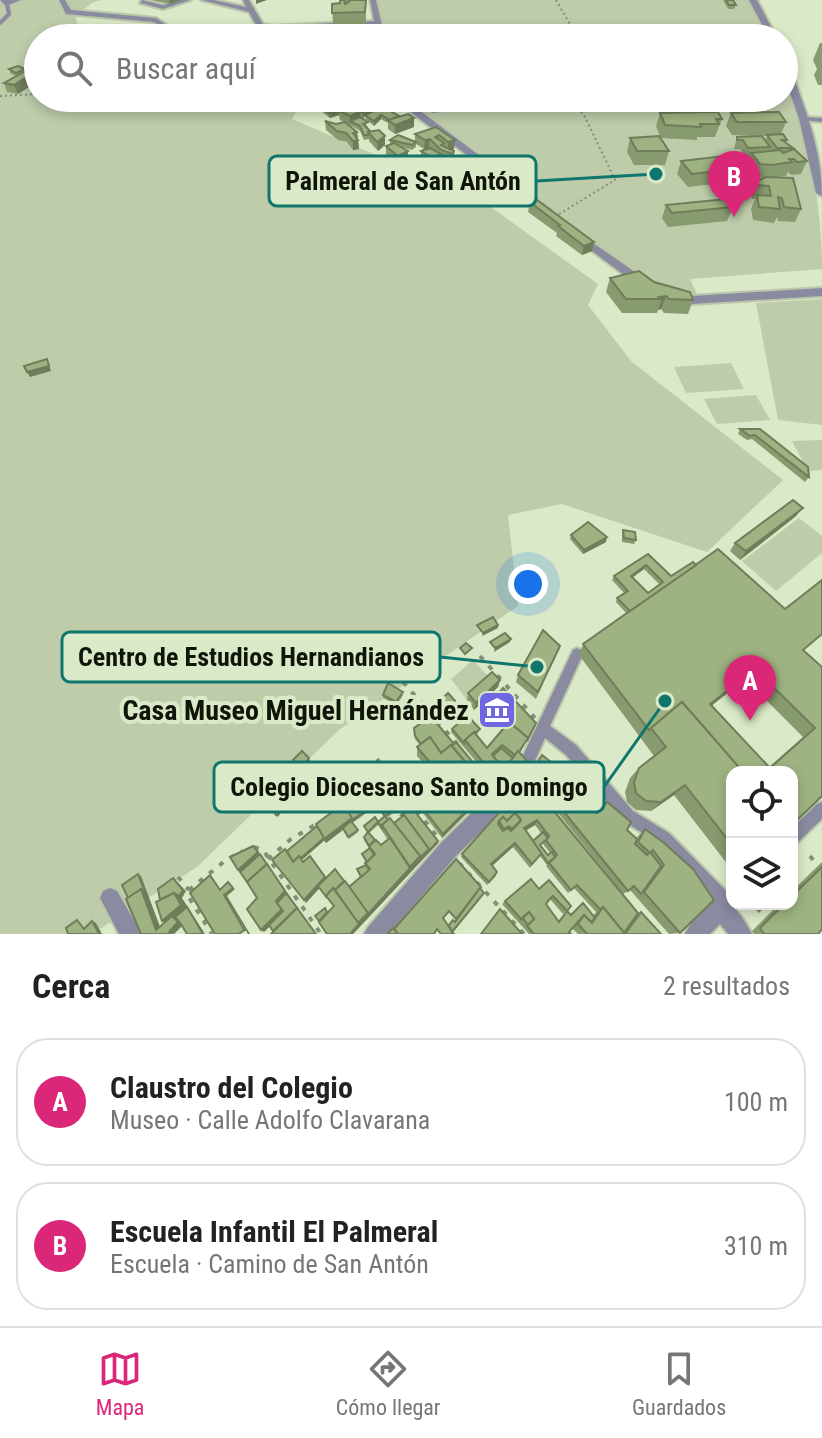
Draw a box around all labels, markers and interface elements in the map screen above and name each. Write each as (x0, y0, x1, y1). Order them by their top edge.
search box (24, 24, 798, 112)
icon: search (52, 46, 96, 90)
text: Buscar aquí (116, 51, 256, 86)
pin: B (708, 151, 760, 217)
callout: Palmeral de San Antón (269, 156, 536, 206)
text: Palmeral de San Antón (285, 166, 521, 196)
your location (508, 564, 548, 604)
callout: Centro de Estudios Hernandianos (62, 632, 440, 682)
text: Centro de Estudios Hernandianos (78, 642, 424, 672)
pin: A (724, 655, 776, 721)
museum icon: Casa Museo Miguel Hernández (476, 689, 518, 731)
place label: Casa Museo Miguel Hernández (122, 694, 469, 727)
callout: Colegio Diocesano Santo Domingo (214, 762, 604, 812)
map controls (726, 766, 798, 910)
button: locate (726, 766, 798, 838)
text: Colegio Diocesano Santo Domingo (230, 772, 588, 802)
button: layers (726, 838, 798, 910)
text: Cerca (32, 966, 110, 1006)
text: 2 resultados (663, 971, 790, 1001)
text: Claustro del Colegio (110, 1070, 353, 1105)
text: A (52, 1087, 68, 1117)
text: 100 m (724, 1087, 788, 1117)
text: Museo · Calle Adolfo Clavarana (110, 1105, 430, 1135)
text: Escuela Infantil El Palmeral (110, 1214, 438, 1249)
text: B (53, 1231, 67, 1261)
text: 310 m (724, 1231, 788, 1261)
text: Escuela · Camino de San Antón (110, 1249, 429, 1279)
tab: Mapa (96, 1347, 144, 1420)
tab: Cómo llegar (336, 1347, 441, 1420)
tab: Guardados (632, 1347, 726, 1420)

